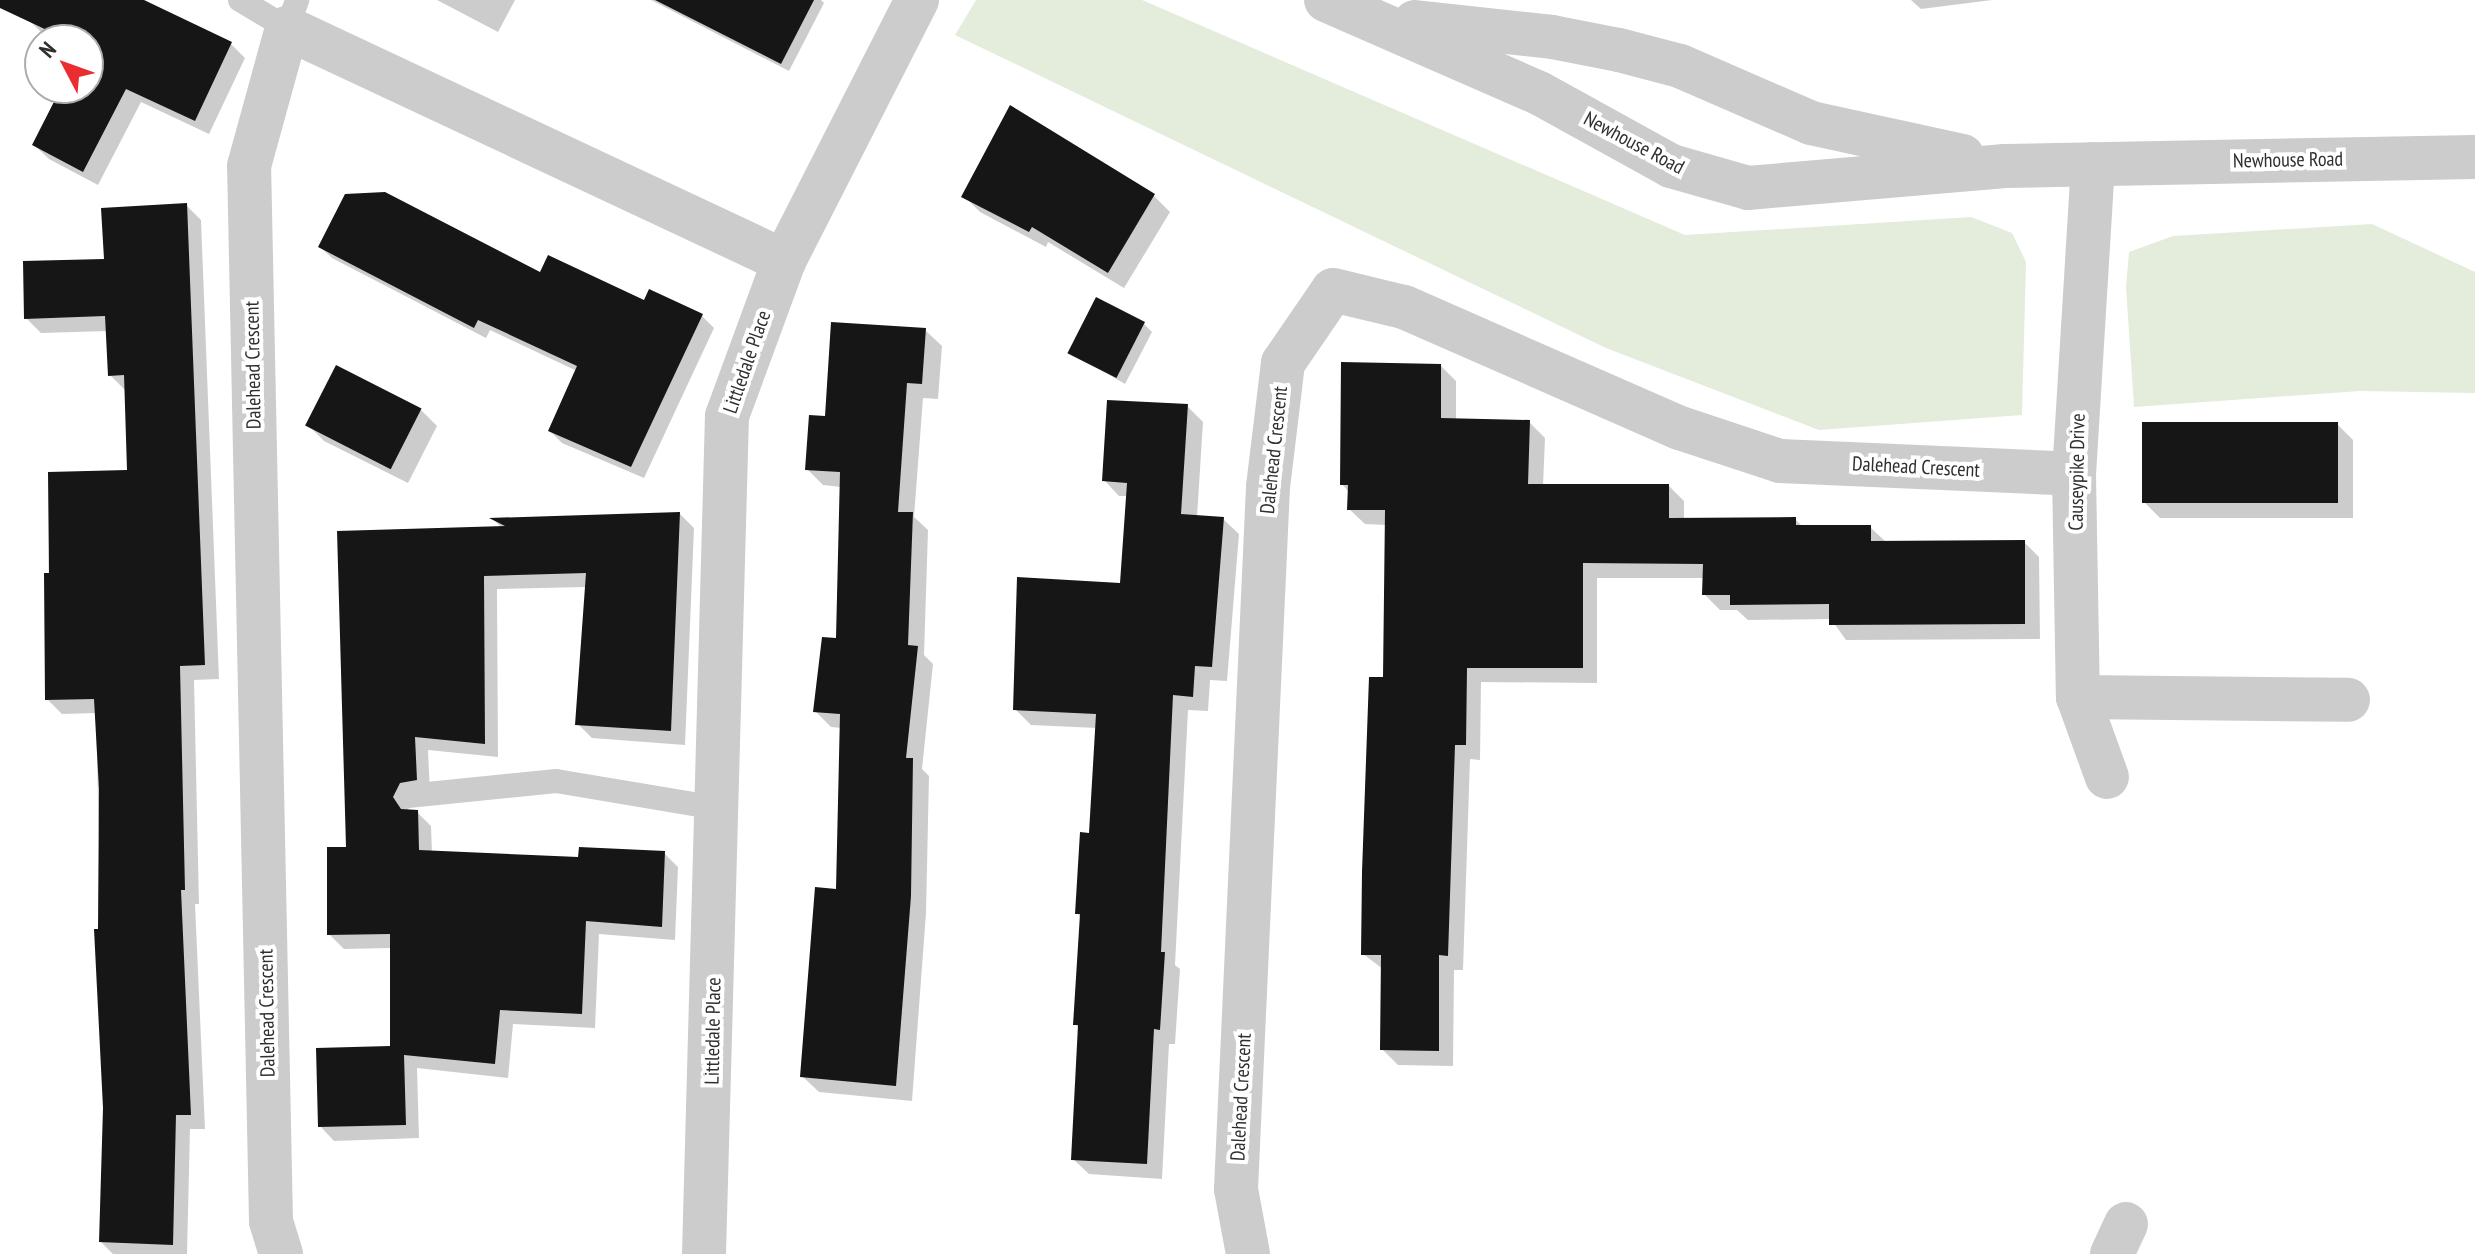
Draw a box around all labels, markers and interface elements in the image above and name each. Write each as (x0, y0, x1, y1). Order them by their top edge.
north arrow (24, 24, 104, 104)
text: N (33, 36, 62, 63)
street label: Newhouse Road (1580, 107, 1688, 179)
street label: Newhouse Road (2233, 147, 2343, 173)
street label: Dalehead Crescent (240, 301, 266, 429)
street label: Littledale Place (718, 307, 776, 417)
street label: Dalehead Crescent (1255, 385, 1293, 515)
street label: Causeypike Drive (2064, 413, 2090, 531)
street label: Dalehead Crescent (1851, 452, 1981, 482)
street label: Dalehead Crescent (254, 949, 280, 1077)
street label: Littledale Place (700, 977, 726, 1085)
street label: Dalehead Crescent (1226, 1032, 1256, 1162)

